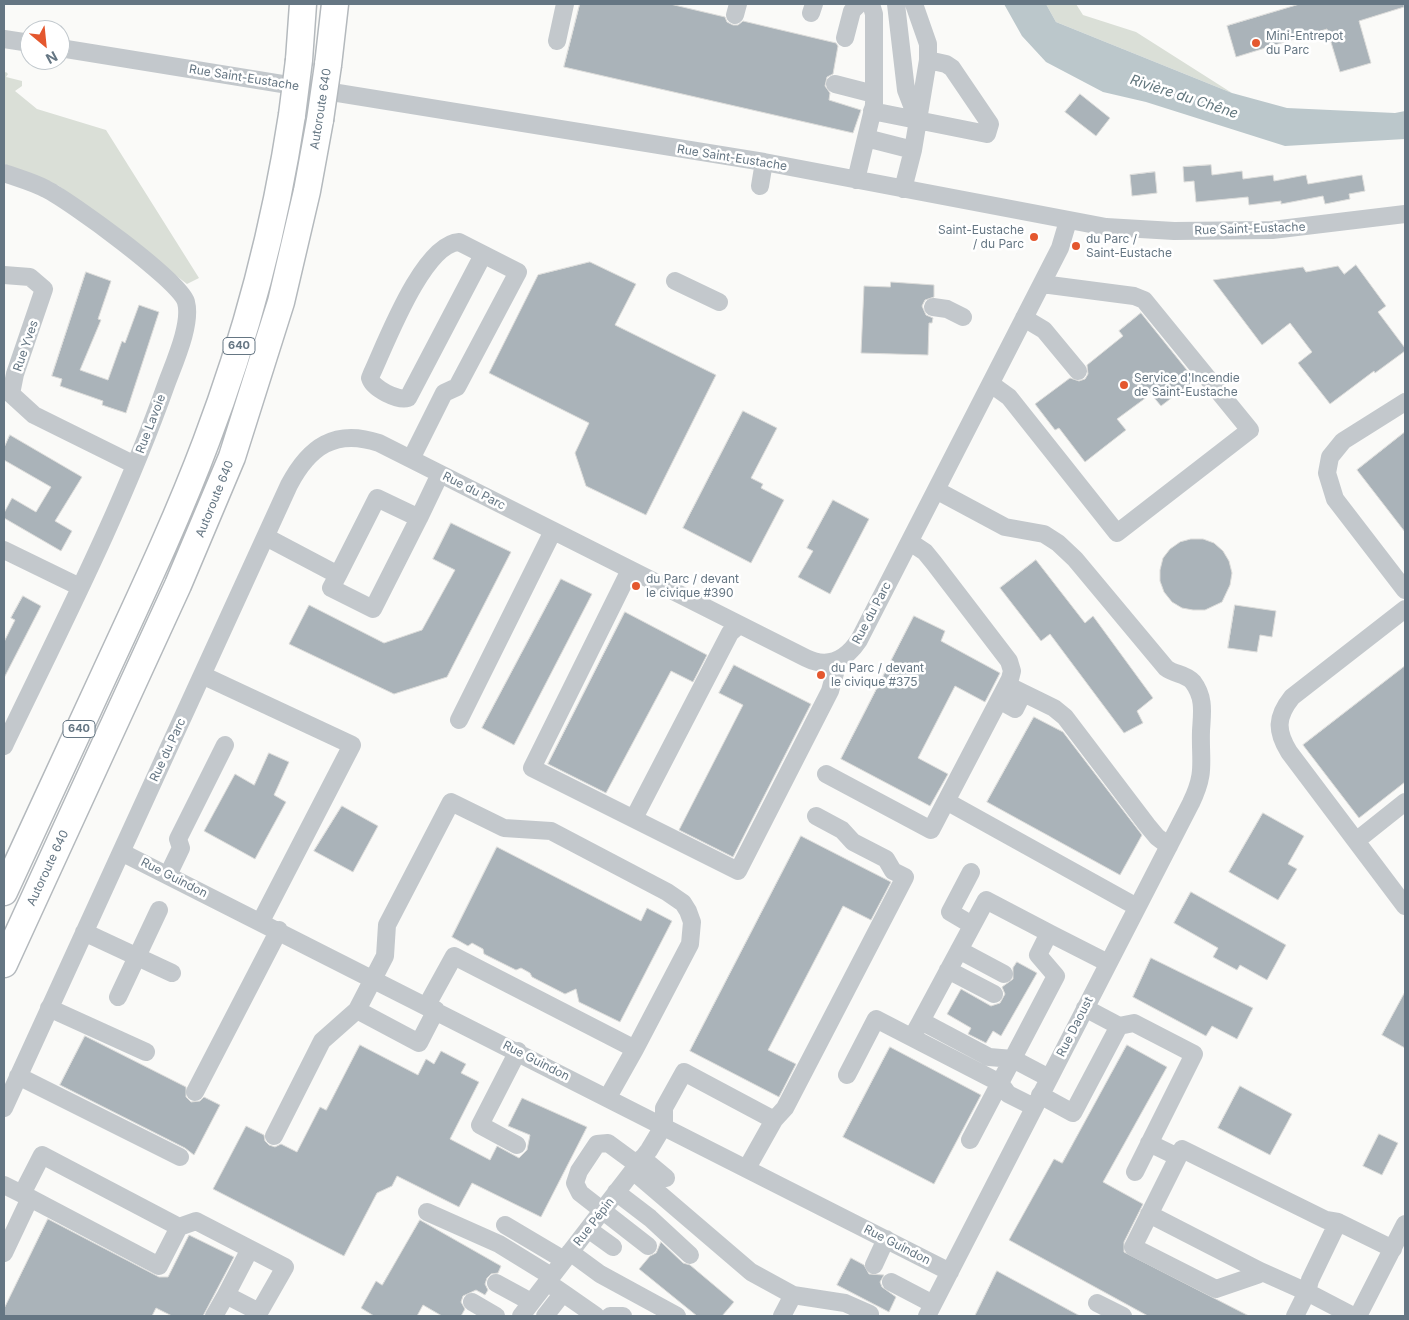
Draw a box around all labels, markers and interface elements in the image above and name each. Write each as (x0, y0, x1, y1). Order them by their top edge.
north arrow (20, 20, 70, 70)
place label: Mini-Entrepot du Parc (1266, 29, 1343, 57)
marker: Mini-Entrepot du Parc (1250, 37, 1262, 49)
text: N (43, 48, 61, 68)
street label: Rue Saint-Eustache (188, 62, 300, 94)
street label: Autoroute 640 (307, 67, 335, 151)
water label: Rivière du Chêne (1128, 72, 1240, 122)
street label: Rue Saint-Eustache (676, 142, 788, 174)
street label: Rue Saint-Eustache (1194, 220, 1306, 238)
place label: Saint-Eustache / du Parc (938, 223, 1024, 251)
marker: Saint-Eustache / du Parc (1028, 231, 1040, 243)
place label: du Parc / Saint-Eustache (1086, 232, 1172, 260)
marker: du Parc / Saint-Eustache (1070, 240, 1082, 252)
street label: Rue Yves (11, 319, 41, 373)
road number: 640 (223, 338, 255, 354)
place label: Service d'Incendie de Saint-Eustache (1134, 371, 1240, 399)
marker: Service d'Incendie de Saint-Eustache (1118, 379, 1130, 391)
street label: Rue Lavoie (133, 392, 169, 456)
street label: Autoroute 640 (193, 458, 237, 540)
street label: Rue du Parc (440, 469, 508, 513)
place label: du Parc / devant le civique #390 (646, 572, 739, 600)
street label: Rue du Parc (850, 579, 894, 647)
marker: du Parc / devant le civique #390 (630, 580, 642, 592)
place label: du Parc / devant le civique #375 (831, 661, 924, 689)
marker: du Parc / devant le civique #375 (815, 669, 827, 681)
street label: Rue du Parc (147, 716, 189, 784)
road number: 640 (63, 721, 95, 738)
street label: Autoroute 640 (24, 828, 72, 908)
street label: Rue Guindon (138, 855, 210, 901)
street label: Rue Daoust (1054, 995, 1096, 1059)
street label: Rue Guindon (500, 1038, 572, 1084)
street label: Rue Pépin (571, 1195, 617, 1249)
street label: Rue Guindon (861, 1222, 933, 1268)

